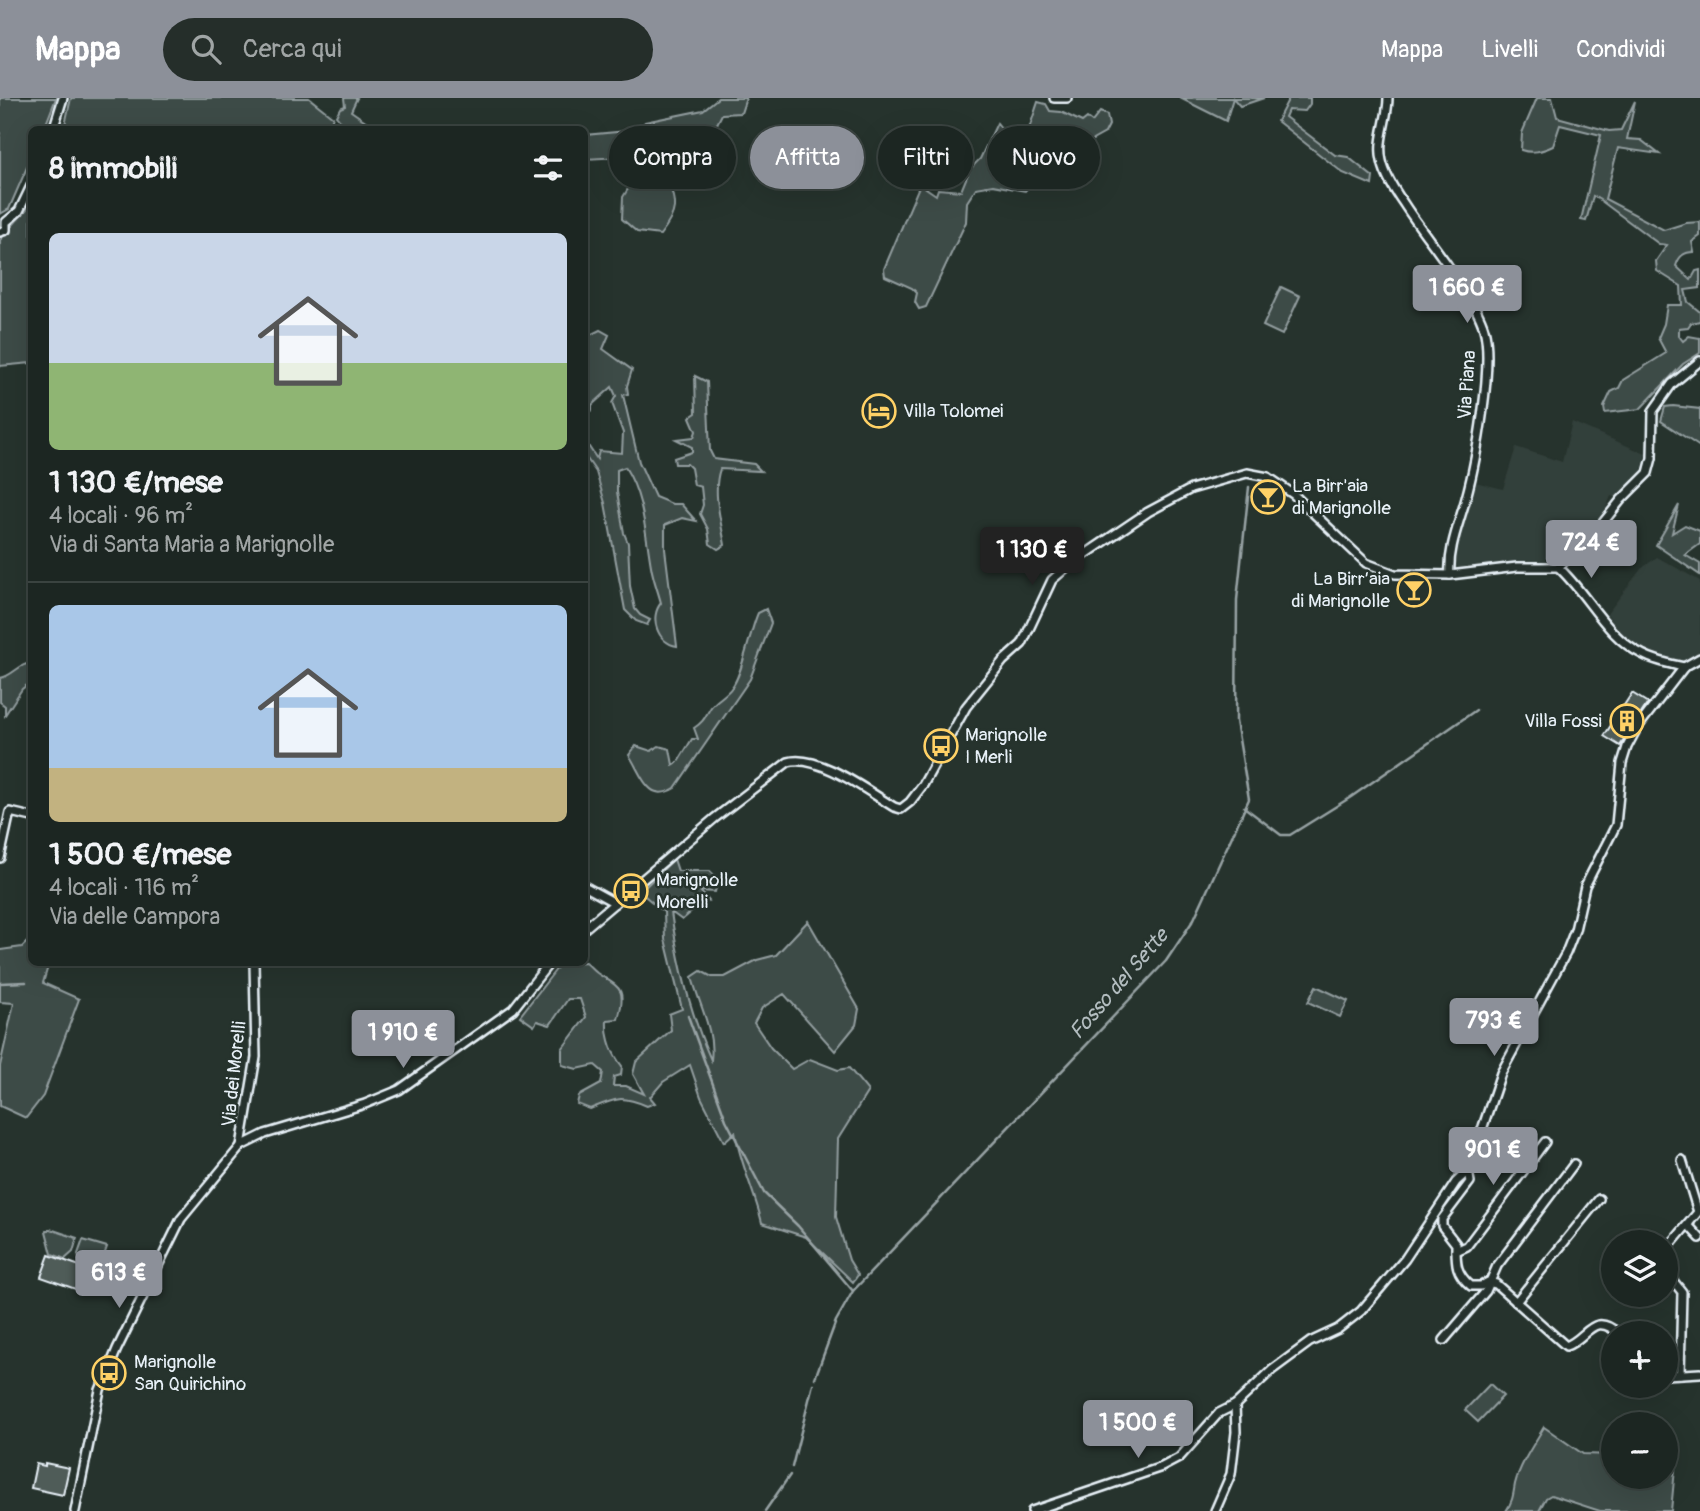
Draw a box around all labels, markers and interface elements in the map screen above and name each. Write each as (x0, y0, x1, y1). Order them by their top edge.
search box (163, 18, 653, 81)
text: Mappa (35, 29, 121, 70)
icon: search (187, 30, 225, 68)
text: Cerca qui (243, 33, 342, 65)
text: Mappa (1381, 35, 1443, 64)
text: Livelli (1481, 35, 1538, 64)
text: Condividi (1576, 35, 1665, 64)
chip: Compra (609, 126, 736, 189)
chip: Affitta (750, 126, 864, 189)
chip: Filtri (878, 126, 973, 189)
chip: Nuovo (987, 126, 1100, 189)
icon: filters (529, 149, 567, 187)
text: 8 immobili (49, 150, 177, 187)
pin: 1 660 € (1402, 266, 1532, 325)
text: 1 660 € (1429, 273, 1505, 302)
icon: home (245, 278, 371, 404)
street label: Via Piana (1453, 349, 1481, 420)
hotel icon: Villa Tolomei (860, 392, 898, 430)
place label: Villa Tolomei (903, 399, 1003, 423)
text: 1 130 €/mese (49, 464, 223, 501)
place label: La Birr'aia di Marignolle (1292, 474, 1391, 520)
bar icon: La Birr'aia di Marignolle (1249, 478, 1287, 516)
text: 4 locali · 96 m² (49, 501, 193, 530)
pin: 724 € (1542, 520, 1640, 580)
pin: 1 130 € (967, 528, 1097, 587)
text: 724 € (1562, 528, 1620, 557)
text: Via di Santa Maria a Marignolle (49, 530, 334, 559)
text: 1 130 € (996, 535, 1068, 564)
place label: La Birr’aia di Marignolle (1291, 567, 1391, 613)
bar icon: La Birr’aia di Marignolle (1395, 571, 1433, 609)
icon: home (245, 650, 371, 776)
building icon: Villa Fossi (1608, 702, 1646, 740)
place label: Villa Fossi (1524, 709, 1602, 733)
place label: Marignolle I Merli (965, 723, 1048, 769)
bus stop icon: Marignolle I Merli (922, 727, 960, 765)
text: 1 500 €/mese (49, 836, 231, 873)
place label: Marignolle Morelli (656, 868, 739, 914)
bus stop icon: Marignolle Morelli (612, 872, 650, 910)
text: 4 locali · 116 m² (49, 873, 199, 902)
text: Via delle Campora (49, 902, 220, 931)
water label: Fosso del Sette (1064, 921, 1176, 1045)
pin: 793 € (1445, 998, 1543, 1058)
text: 793 € (1465, 1006, 1523, 1035)
pin: 1 910 € (338, 1010, 468, 1070)
text: 1 910 € (368, 1018, 438, 1047)
street label: Via dei Morelli (217, 1020, 251, 1128)
pin: 901 € (1444, 1128, 1542, 1187)
text: 901 € (1465, 1135, 1521, 1164)
map controls (1601, 1230, 1678, 1489)
button: layers (1601, 1230, 1678, 1307)
pin: 613 € (70, 1250, 168, 1310)
text: 613 € (91, 1258, 147, 1287)
button: + (1601, 1321, 1678, 1398)
place label: Marignolle San Quirichino (134, 1350, 246, 1396)
bus stop icon: Marignolle San Quirichino (90, 1354, 128, 1392)
pin: 1 500 € (1073, 1400, 1203, 1460)
text: 1 500 € (1099, 1408, 1177, 1437)
button: − (1601, 1412, 1678, 1489)

